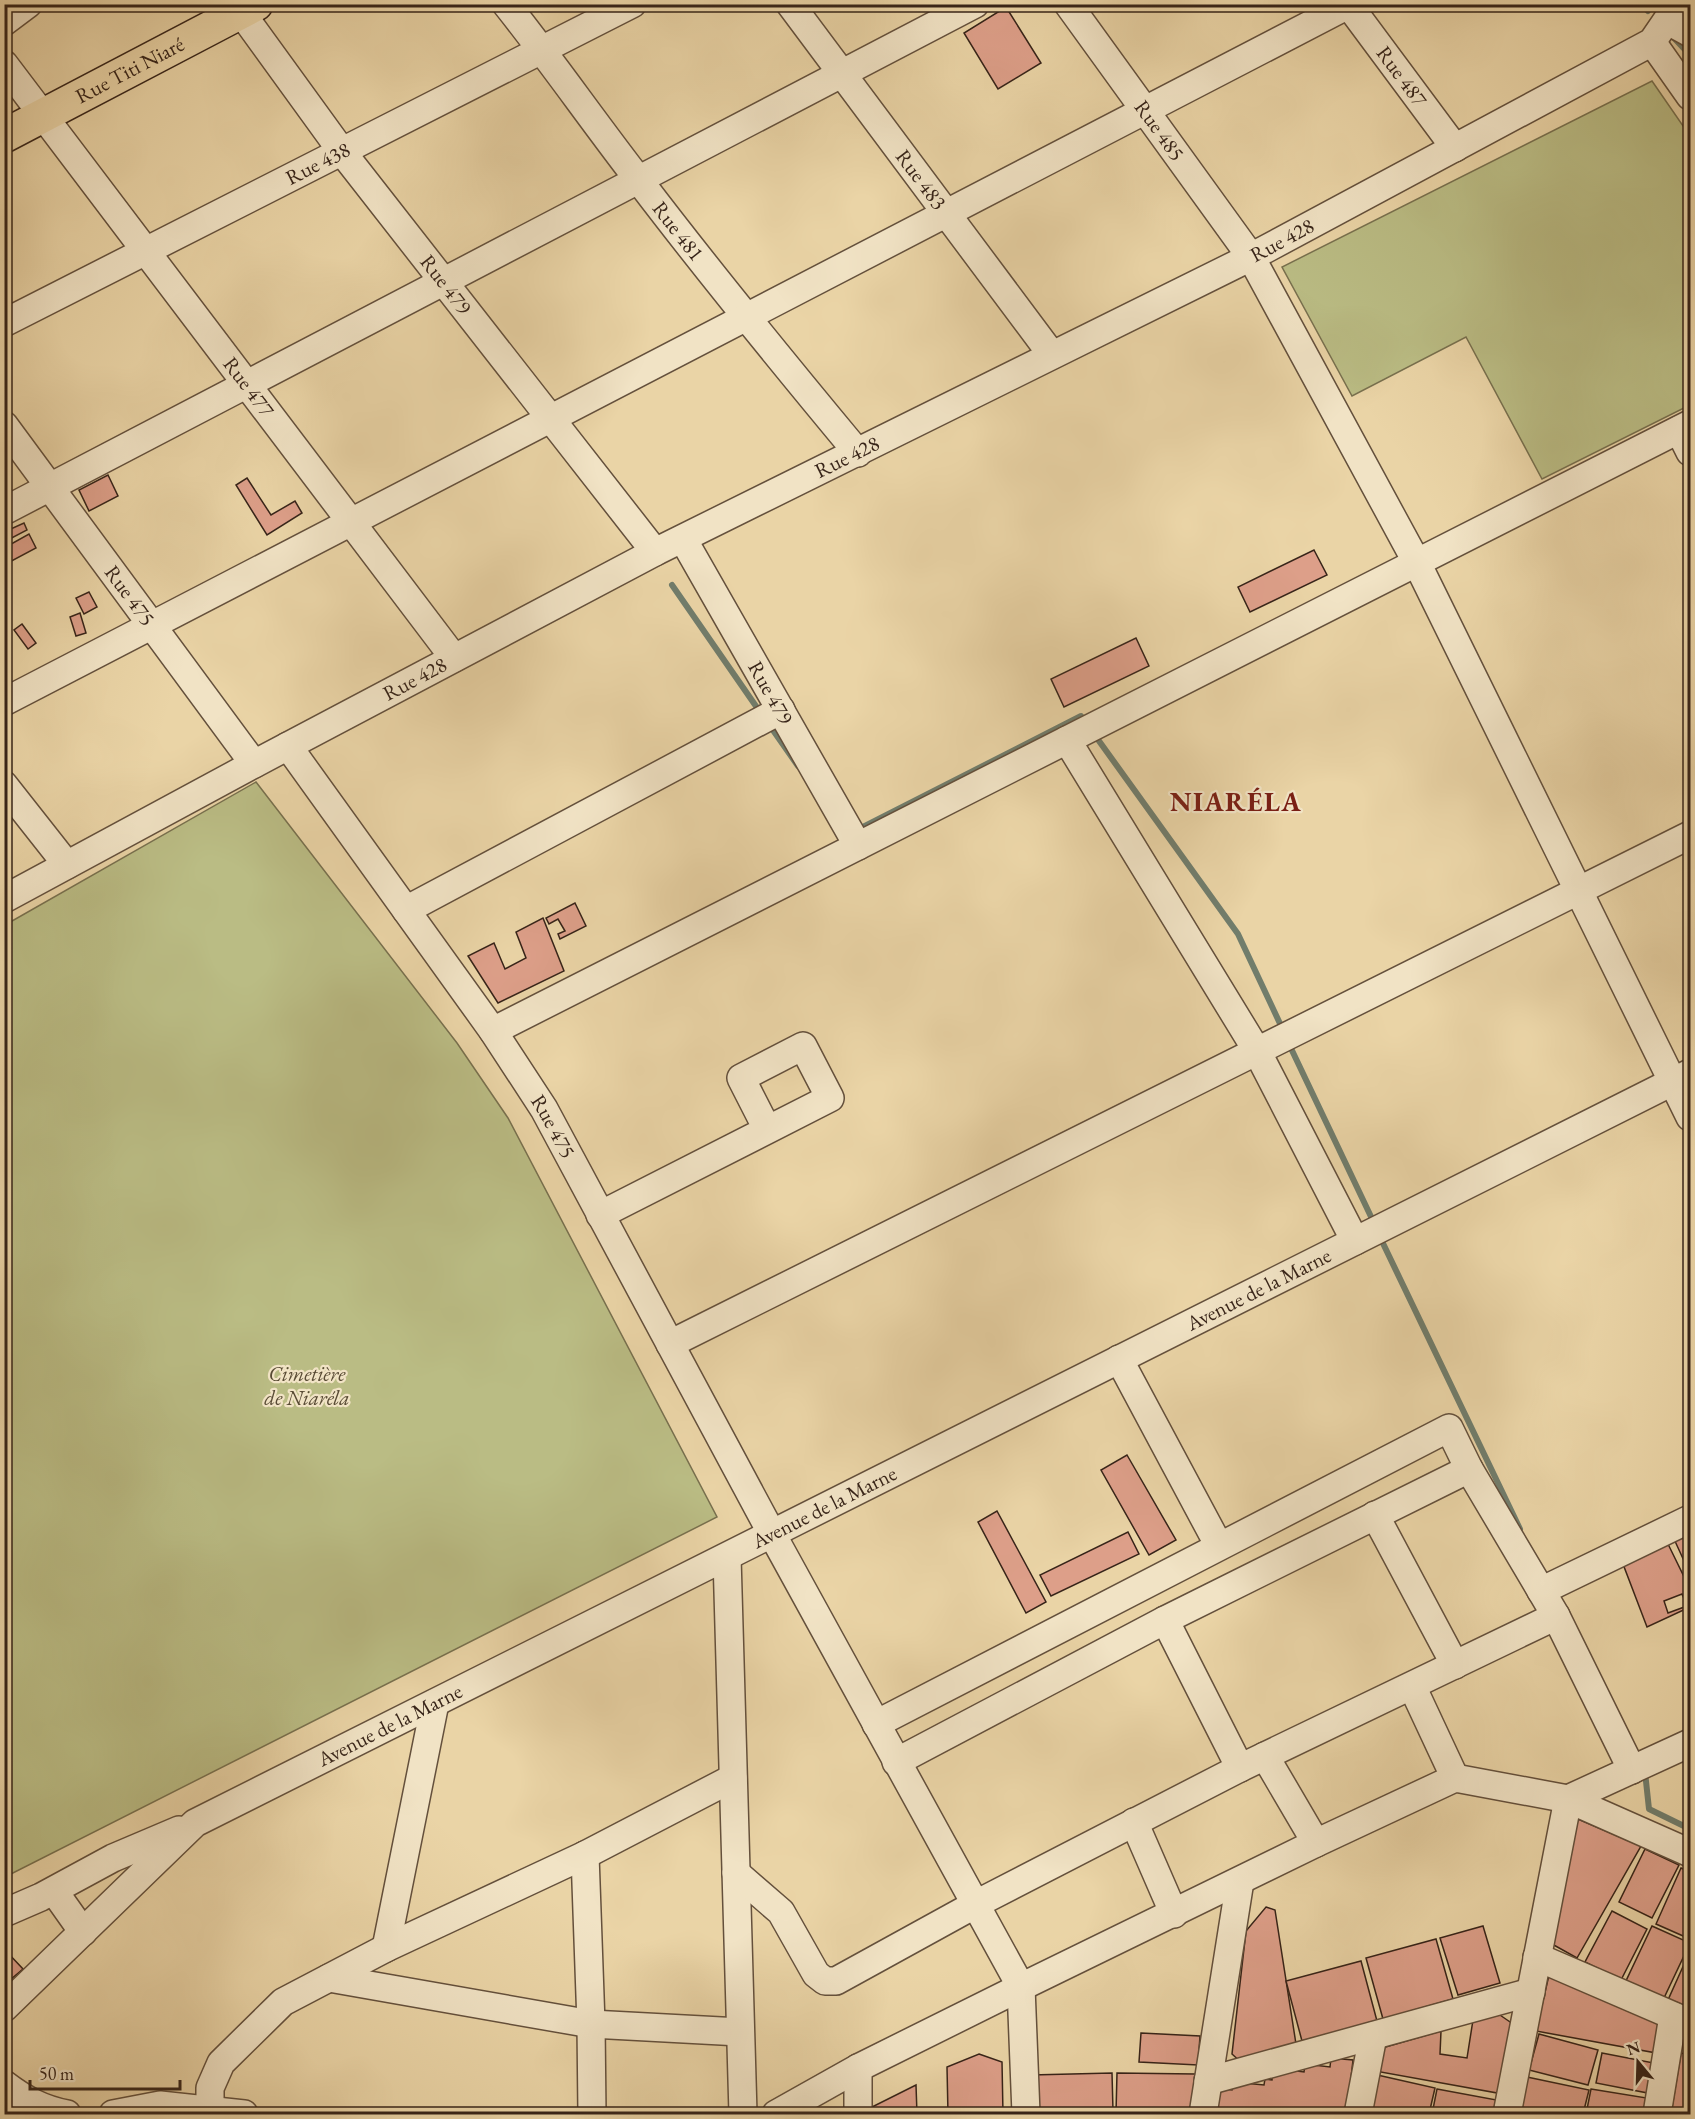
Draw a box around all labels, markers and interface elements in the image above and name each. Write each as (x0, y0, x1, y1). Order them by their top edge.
street label: Rue Titi Niaré (71, 30, 189, 109)
street label: Rue 487 (1371, 40, 1434, 112)
street label: Rue 485 (1129, 94, 1191, 166)
street label: Rue 438 (281, 136, 354, 191)
street label: Rue 483 (890, 144, 953, 215)
street label: Rue 481 (647, 195, 710, 266)
street label: Rue 428 (1245, 212, 1319, 268)
street label: Rue 479 (414, 249, 478, 320)
street label: Rue 477 (217, 351, 281, 423)
street label: Rue 428 (810, 429, 884, 484)
street label: Rue 475 (99, 560, 161, 631)
street label: Rue 428 (378, 651, 451, 707)
street label: Rue 479 (742, 656, 800, 729)
district label: NIARÉLA (1170, 784, 1302, 819)
street label: Rue 475 (525, 1089, 582, 1163)
street label: Avenue de la Marne (1181, 1241, 1335, 1337)
park label: Cimetière de Niaréla (264, 1360, 350, 1411)
street label: Avenue de la Marne (746, 1459, 901, 1555)
street label: Avenue de la Marne (312, 1677, 467, 1773)
north arrow (1608, 2032, 1668, 2092)
text: N (1624, 2036, 1643, 2060)
scale bar (30, 2053, 180, 2091)
text: 50 m (39, 2062, 74, 2085)

